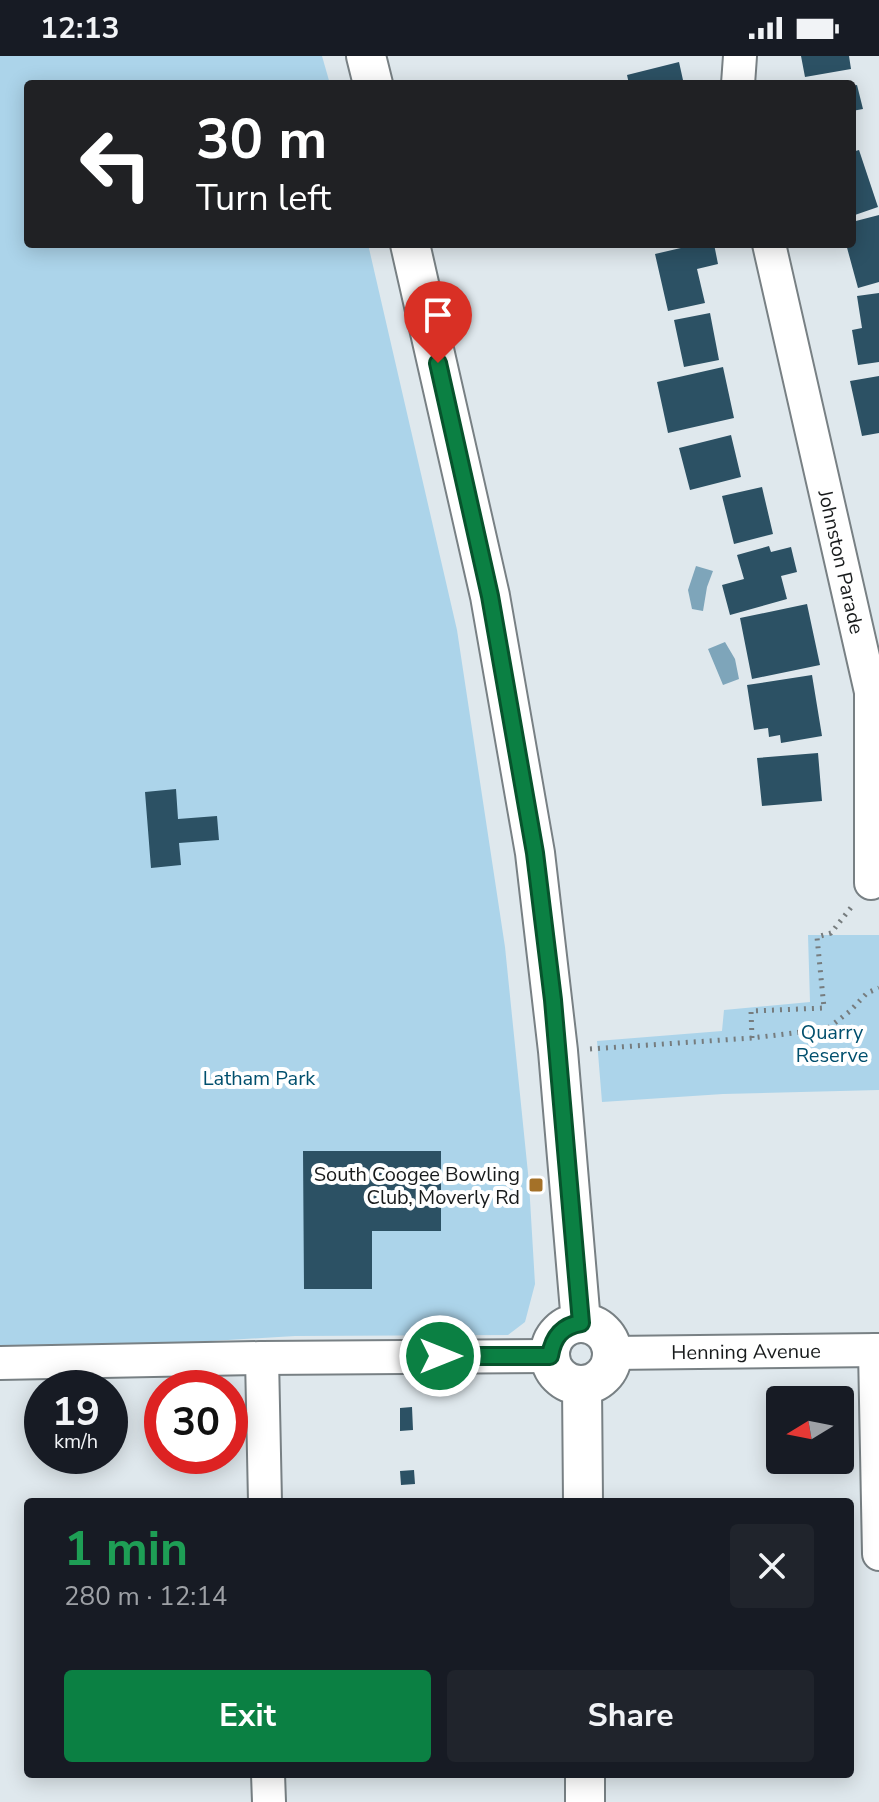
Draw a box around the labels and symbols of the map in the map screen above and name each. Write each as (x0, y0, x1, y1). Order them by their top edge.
pin (404, 281, 472, 363)
street label: Johnston Parade (811, 486, 870, 637)
park label: Quarry Reserve (796, 1019, 868, 1069)
park label: Latham Park (203, 1065, 316, 1092)
place label: South Coogee Bowling Club, Moverly Rd (314, 1161, 520, 1211)
marker: South Coogee Bowling Club, Moverly Rd (527, 1176, 545, 1194)
position arrow (398, 1314, 482, 1398)
street label: Henning Avenue (671, 1338, 821, 1366)
speed limit sign: 30 (144, 1370, 248, 1474)
north arrow (766, 1386, 854, 1474)

